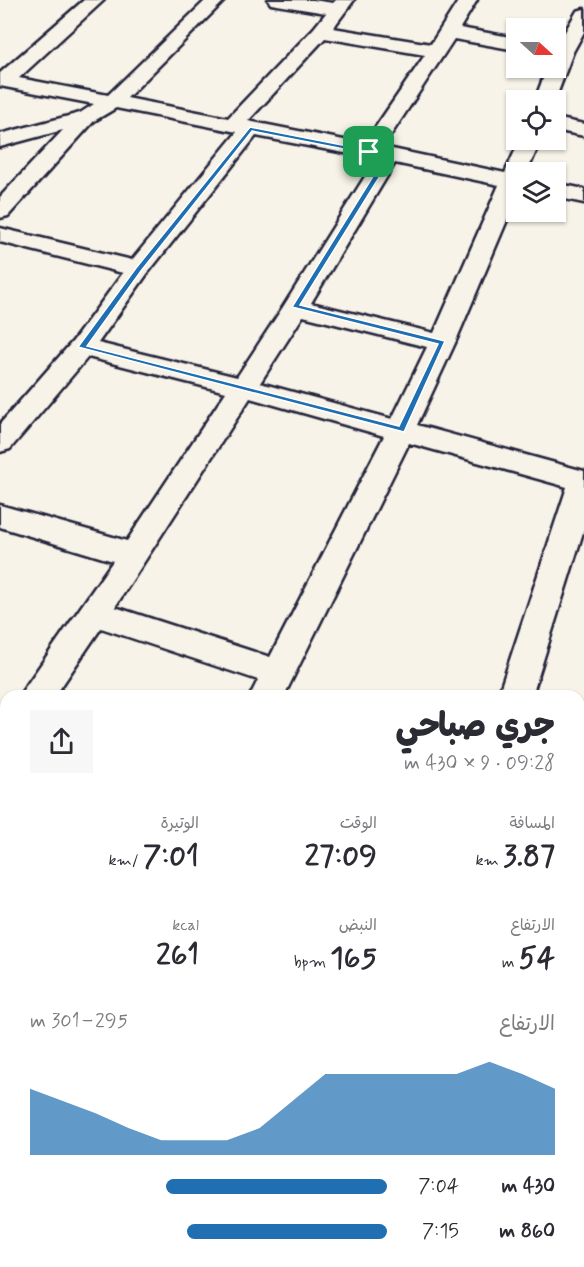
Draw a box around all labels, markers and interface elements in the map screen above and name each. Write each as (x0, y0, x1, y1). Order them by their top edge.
north arrow (506, 18, 566, 78)
map controls (506, 18, 566, 222)
button: locate (506, 90, 566, 150)
pin (343, 126, 394, 177)
icon: arrive (352, 135, 385, 168)
button: layers (506, 162, 566, 222)
text: جري صباحي (396, 705, 555, 749)
button: share (30, 710, 93, 773)
text: 09:28 · 9 × 430 m (404, 750, 555, 777)
text: الوتيرة (160, 813, 199, 834)
text: الوقت (340, 813, 377, 834)
text: المسافة (509, 813, 555, 834)
text: 7:01 (143, 837, 199, 876)
text: 27:09 (305, 837, 377, 876)
text: 3.87 (503, 837, 555, 876)
text: /km (108, 850, 143, 871)
text: km (476, 850, 503, 871)
text: kcal (172, 915, 199, 936)
text: النبض (339, 915, 377, 936)
text: الارتفاع (510, 915, 555, 936)
text: 261 (156, 936, 199, 975)
text: 165 (330, 939, 377, 978)
text: 54 (519, 939, 555, 978)
text: bpm (294, 952, 330, 973)
text: m (502, 952, 519, 973)
text: 295–301 m (30, 1008, 128, 1035)
text: الارتفاع (499, 1011, 555, 1038)
text: 7:04 (418, 1173, 459, 1200)
text: 430 m (502, 1173, 555, 1200)
text: 7:15 (422, 1218, 459, 1245)
text: 860 m (499, 1218, 555, 1245)

